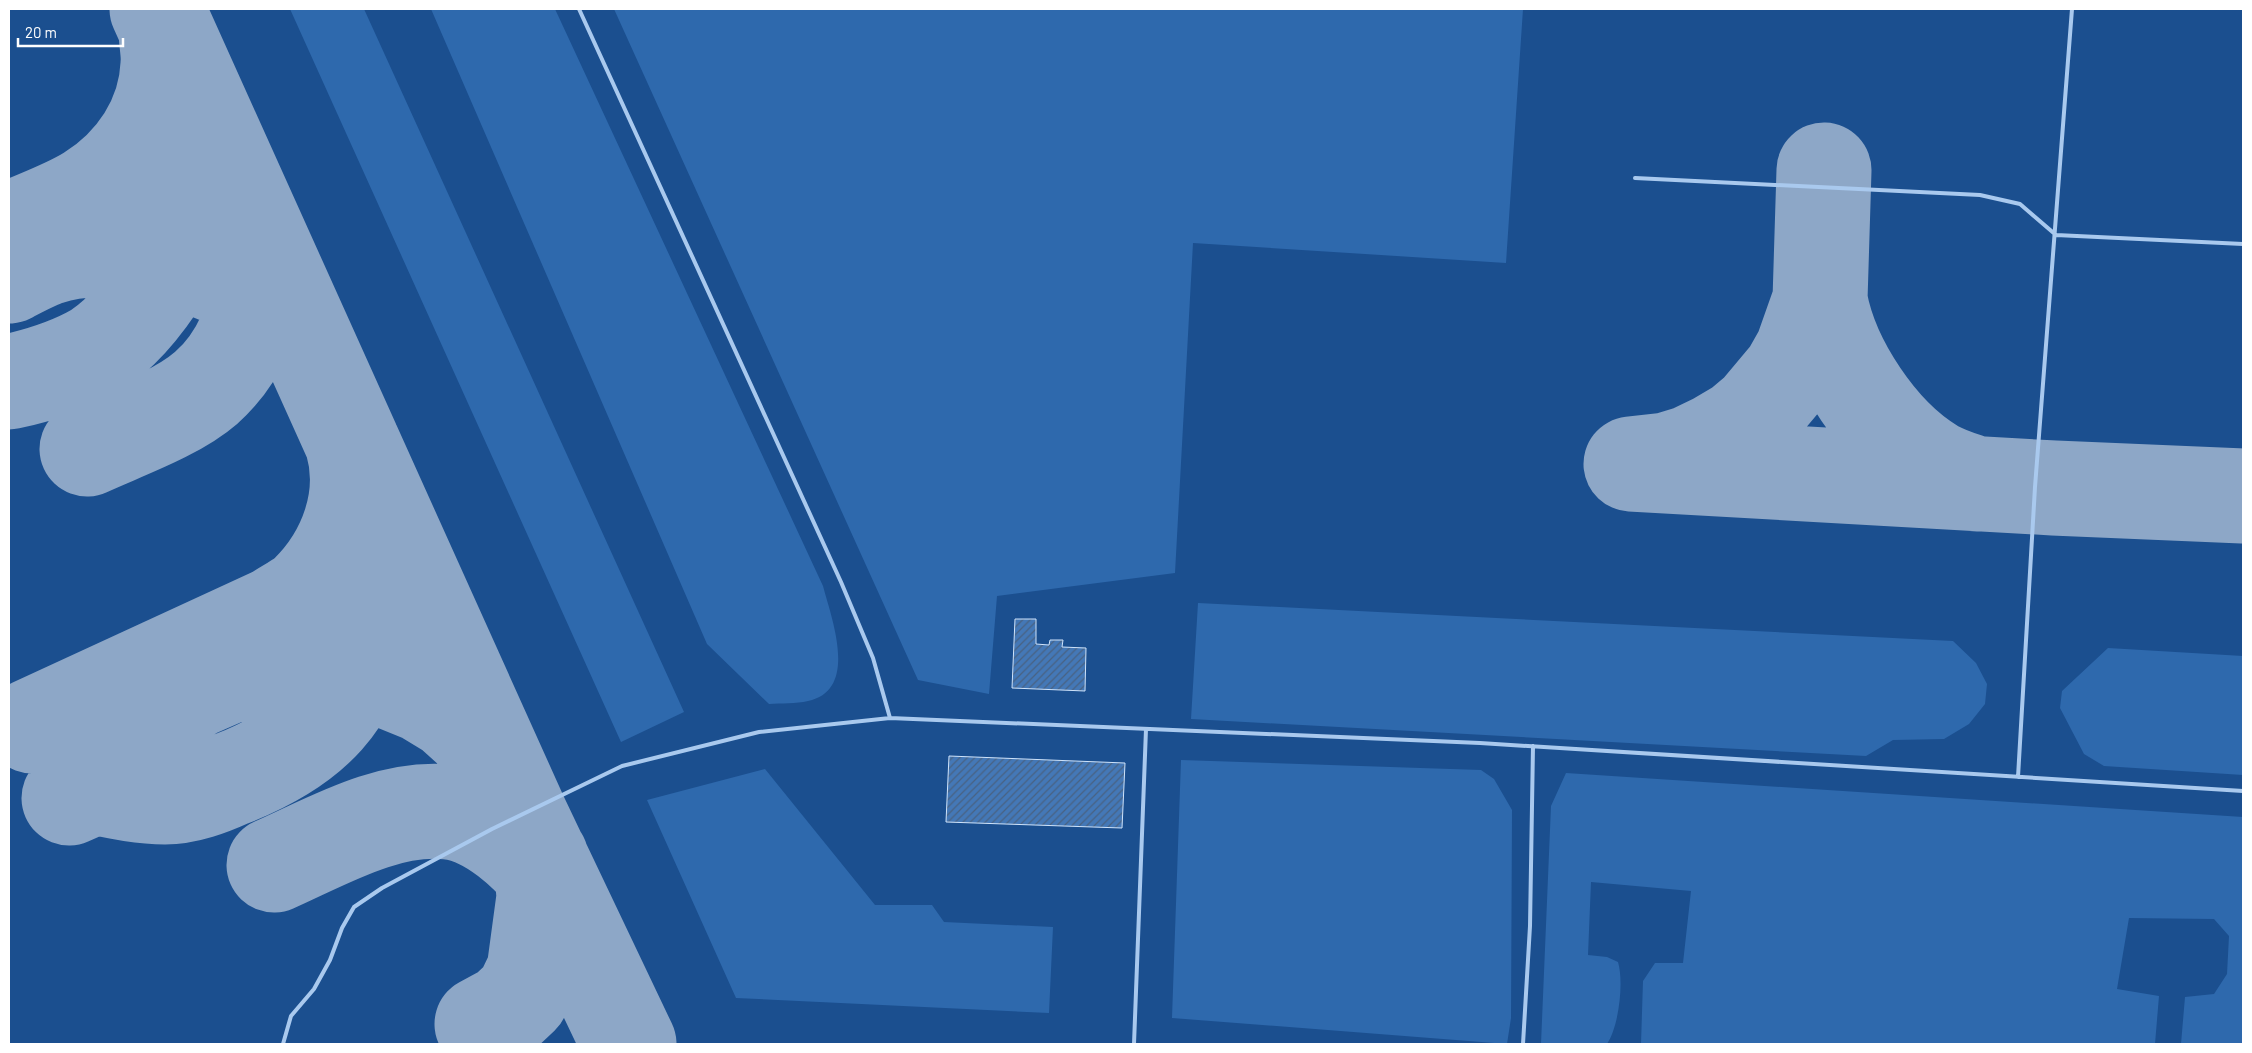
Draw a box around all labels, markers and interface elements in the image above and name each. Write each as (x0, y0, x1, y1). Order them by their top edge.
scale bar (18, 15, 122, 47)
text: 20 m (25, 23, 57, 41)

